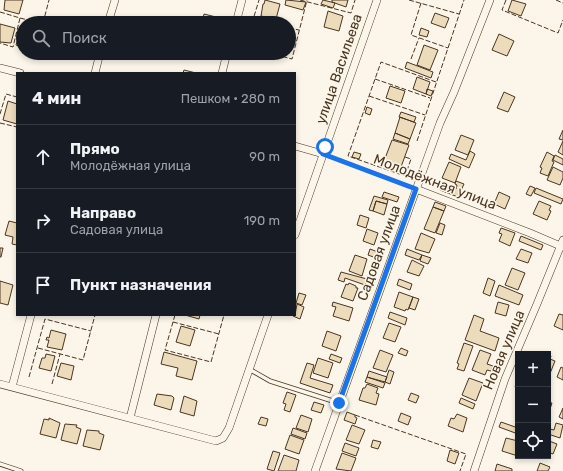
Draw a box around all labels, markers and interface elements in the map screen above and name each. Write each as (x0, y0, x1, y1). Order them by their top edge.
street label: улица Васильева (312, 12, 366, 126)
search box (16, 16, 296, 60)
icon: search (30, 27, 52, 49)
text: Поиск (62, 29, 107, 47)
text: 4 мин (32, 88, 81, 108)
text: Пешком · 280 m (181, 91, 280, 106)
route start (316, 138, 334, 156)
text: Прямо (70, 140, 120, 158)
icon: ahead (32, 146, 54, 168)
text: 90 m (249, 149, 280, 164)
street label: Молодёжная улица (371, 151, 499, 213)
text: Молодёжная улица (70, 158, 191, 173)
street label: Садовая улица (354, 203, 404, 303)
text: Направо (70, 204, 136, 222)
icon: right (32, 210, 54, 232)
text: 190 m (244, 213, 280, 228)
text: Садовая улица (70, 222, 163, 237)
icon: arrive (32, 274, 54, 296)
text: Пункт назначения (70, 276, 212, 294)
street label: Новая улица (480, 308, 528, 392)
map controls (515, 351, 551, 459)
button: + (515, 351, 551, 387)
button: − (515, 387, 551, 423)
route end (330, 394, 348, 412)
button: locate (515, 423, 551, 459)

